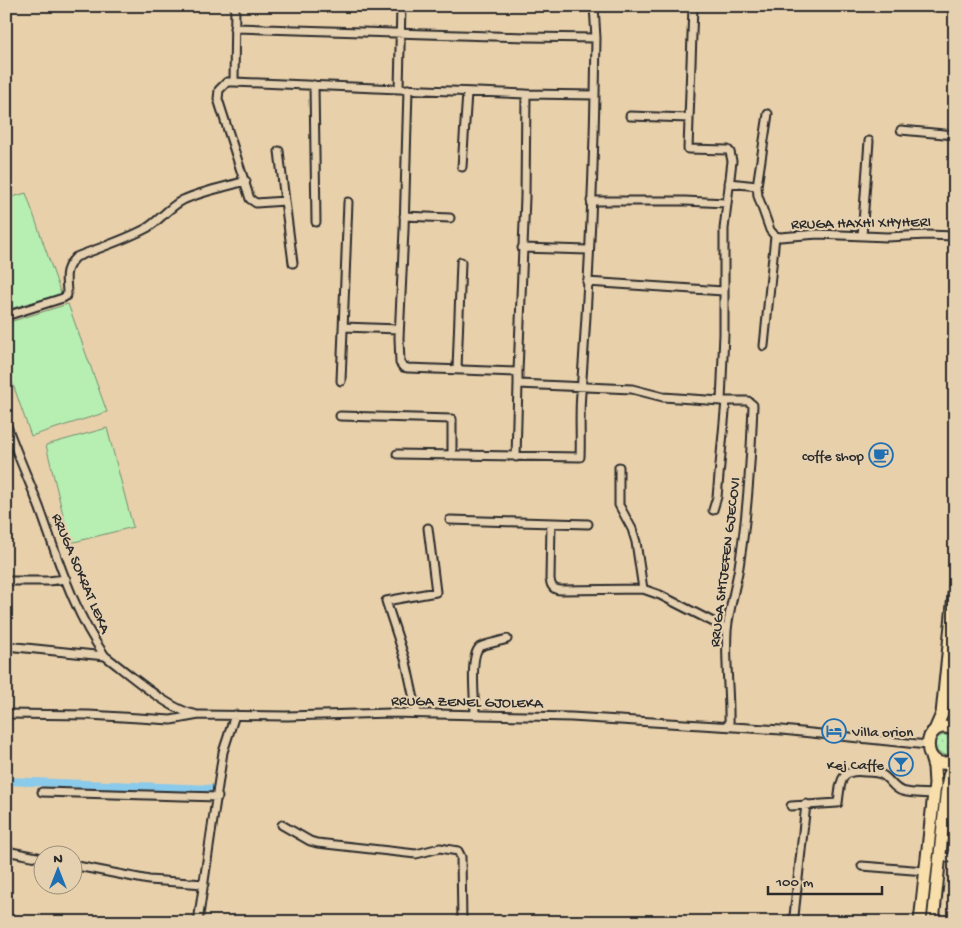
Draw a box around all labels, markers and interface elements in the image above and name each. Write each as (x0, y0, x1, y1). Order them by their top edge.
street label: RRUGA HAXHI XHYHERI (791, 214, 931, 234)
cafe icon: coffe shop (868, 442, 894, 468)
place label: coffe shop (802, 448, 865, 466)
street label: RRUGA SHTJEFEN GJECOVI (707, 476, 745, 648)
street label: RRUGA SOKRAT LEKA (47, 511, 114, 637)
street label: RRUGA ZENEL GJOLEKA (391, 693, 544, 713)
hotel icon: Villa orion (821, 718, 847, 744)
place label: Villa orion (851, 724, 913, 742)
bar icon: Kej Caffe (888, 751, 914, 777)
place label: Kej Caffe (827, 757, 884, 775)
north arrow (32, 846, 82, 896)
text: N (53, 851, 63, 868)
scale bar (768, 863, 882, 895)
text: 100 m (775, 874, 814, 892)

